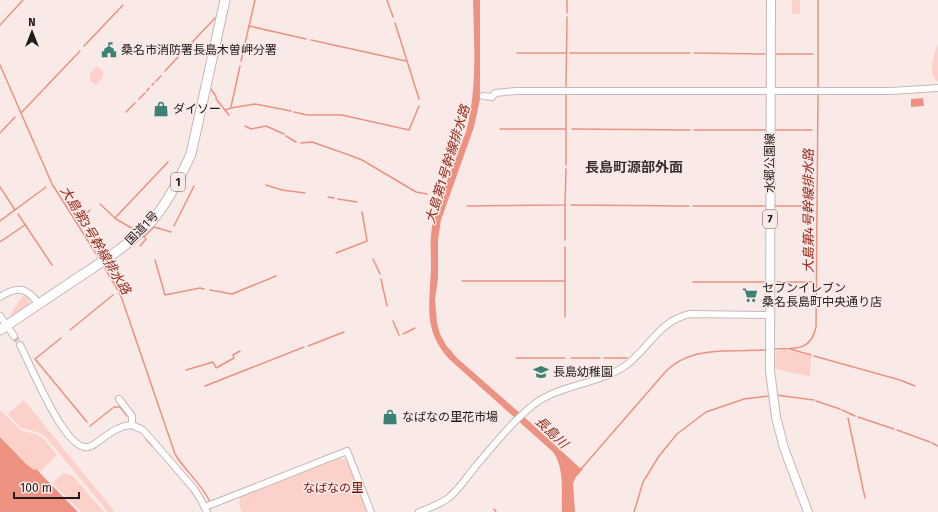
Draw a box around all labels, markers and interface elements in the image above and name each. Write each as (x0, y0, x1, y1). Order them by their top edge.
north arrow (12, 12, 52, 52)
text: N (28, 16, 36, 29)
public building icon: 桑名市消防署長島木曽岬分署 (100, 41, 118, 59)
place label: 桑名市消防署長島木曽岬分署 (121, 43, 277, 57)
shop icon: ダイソー (152, 100, 170, 118)
place label: ダイソー (173, 102, 221, 116)
water label: 大島第1号幹線排水路 (422, 102, 473, 225)
street label: 水郷公園線 (763, 133, 777, 193)
water label: 大島第4号幹線排水路 (801, 148, 816, 273)
district label: 長島町源部外面 (585, 159, 683, 176)
road number: 1 (171, 173, 185, 191)
water label: 大島第3号幹線排水路 (57, 183, 134, 298)
street label: 国道1号 (123, 208, 161, 248)
road number: 7 (763, 210, 777, 228)
place label: セブンイレブン 桑名長島町中央通り店 (762, 281, 882, 309)
supermarket icon: セブンイレブン 桑名長島町中央通り店 (741, 286, 759, 304)
school or university icon: 長島幼稚園 (532, 363, 550, 381)
place label: 長島幼稚園 (553, 365, 613, 379)
shop icon: なばなの里花市場 (381, 408, 399, 426)
place label: なばなの里花市場 (402, 410, 498, 424)
water label: 長島川 (532, 413, 572, 453)
scale bar (14, 474, 79, 500)
text: 100 m (20, 481, 52, 495)
park label: なばなの里 (303, 481, 363, 495)

